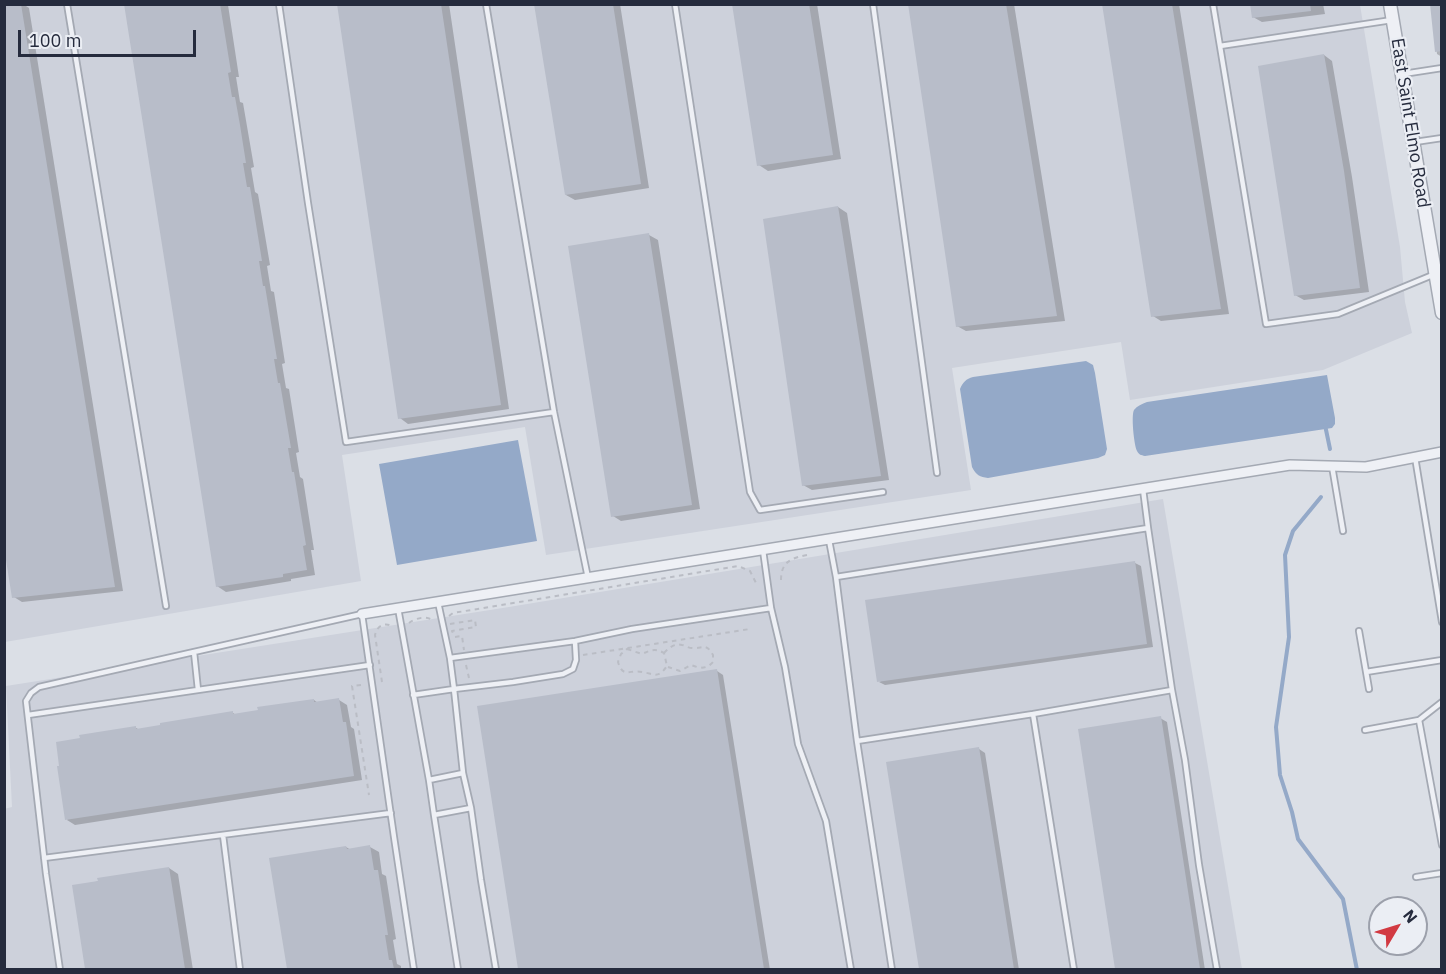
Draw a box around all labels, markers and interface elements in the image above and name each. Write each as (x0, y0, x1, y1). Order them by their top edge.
scale bar (21, 18, 200, 56)
text: 100 m (29, 29, 81, 52)
street label: East Saint Elmo Road (1386, 37, 1434, 209)
north arrow (1368, 896, 1428, 956)
text: N (1399, 905, 1422, 927)

